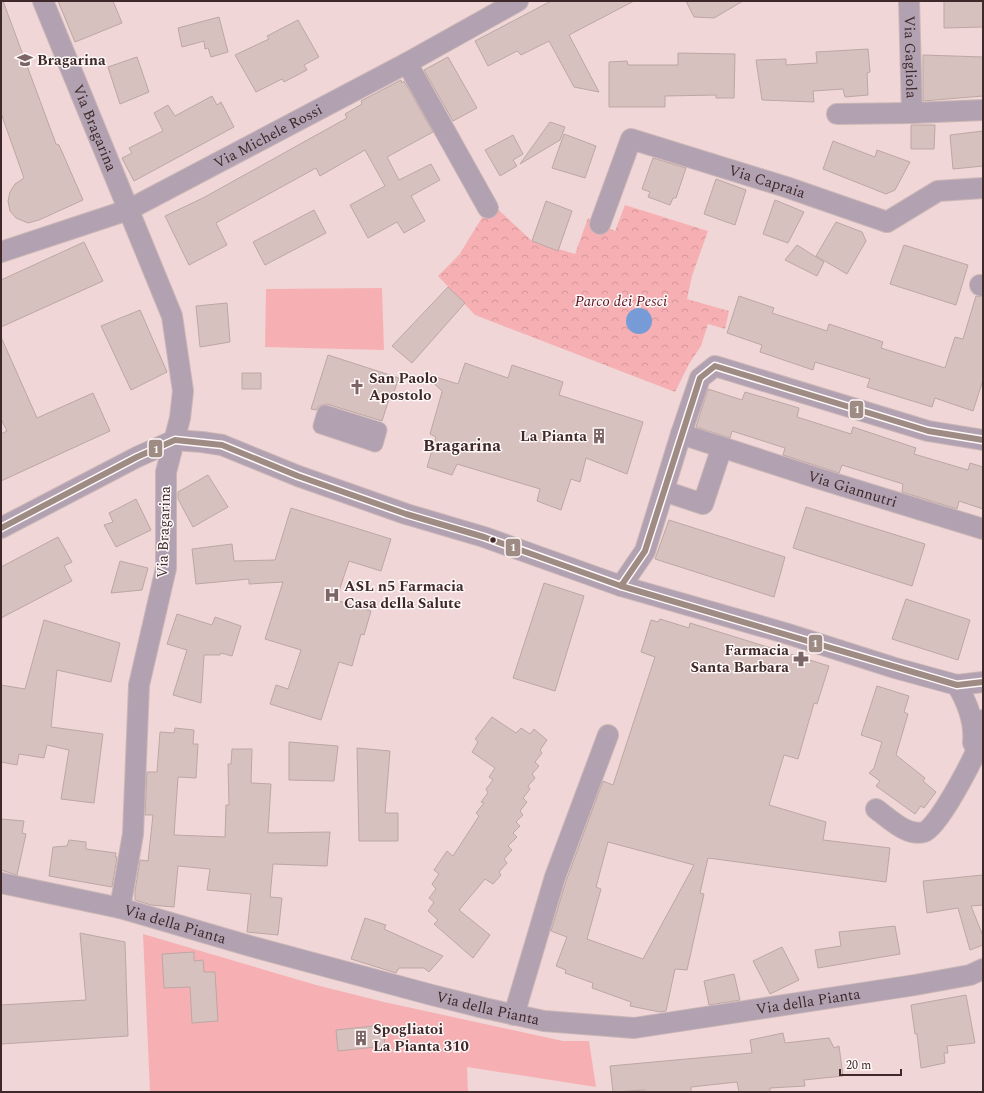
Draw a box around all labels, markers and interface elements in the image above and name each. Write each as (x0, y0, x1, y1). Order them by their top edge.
street label: Via Gagliola (898, 15, 923, 99)
place label: Bragarina (37, 49, 106, 72)
school or university icon: Bragarina (16, 51, 34, 69)
street label: Via Bragarina (67, 81, 123, 175)
street label: Via Michele Rossi (209, 98, 327, 174)
street label: Via Capraia (726, 158, 809, 205)
park label: Parco dei Pesci (575, 290, 667, 313)
place label: San Paolo Apostolo (369, 367, 438, 407)
church icon: San Paolo Apostolo (348, 378, 366, 396)
line badge: 1 (849, 400, 864, 419)
text: 1 (854, 401, 860, 418)
place label: La Pianta (520, 425, 587, 448)
building icon: La Pianta (590, 427, 608, 445)
district label: Bragarina (423, 433, 501, 459)
line badge: 1 (148, 439, 163, 458)
text: 1 (153, 441, 159, 458)
street label: Via Giannutri (805, 464, 900, 513)
street label: Via Bragarina (151, 485, 177, 578)
unlabelled marker (488, 535, 498, 545)
line badge: 1 (505, 538, 521, 557)
text: 1 (510, 539, 516, 556)
place label: ASL n5 Farmacia Casa della Salute (344, 575, 464, 615)
hospital icon: ASL n5 Farmacia Casa della Salute (323, 586, 341, 604)
line badge: 1 (808, 634, 823, 653)
text: 1 (812, 635, 818, 652)
place label: Farmacia Santa Barbara (691, 639, 789, 679)
pharmacy icon: Farmacia Santa Barbara (792, 650, 810, 668)
street label: Via della Pianta (121, 898, 230, 950)
street label: Via della Pianta (754, 982, 863, 1021)
street label: Via della Pianta (434, 985, 542, 1031)
place label: Spogliatoi La Pianta 310 (373, 1018, 469, 1058)
building icon: Spogliatoi La Pianta 310 (352, 1029, 370, 1047)
scale bar (840, 1051, 901, 1077)
text: 20 m (846, 1056, 871, 1075)

